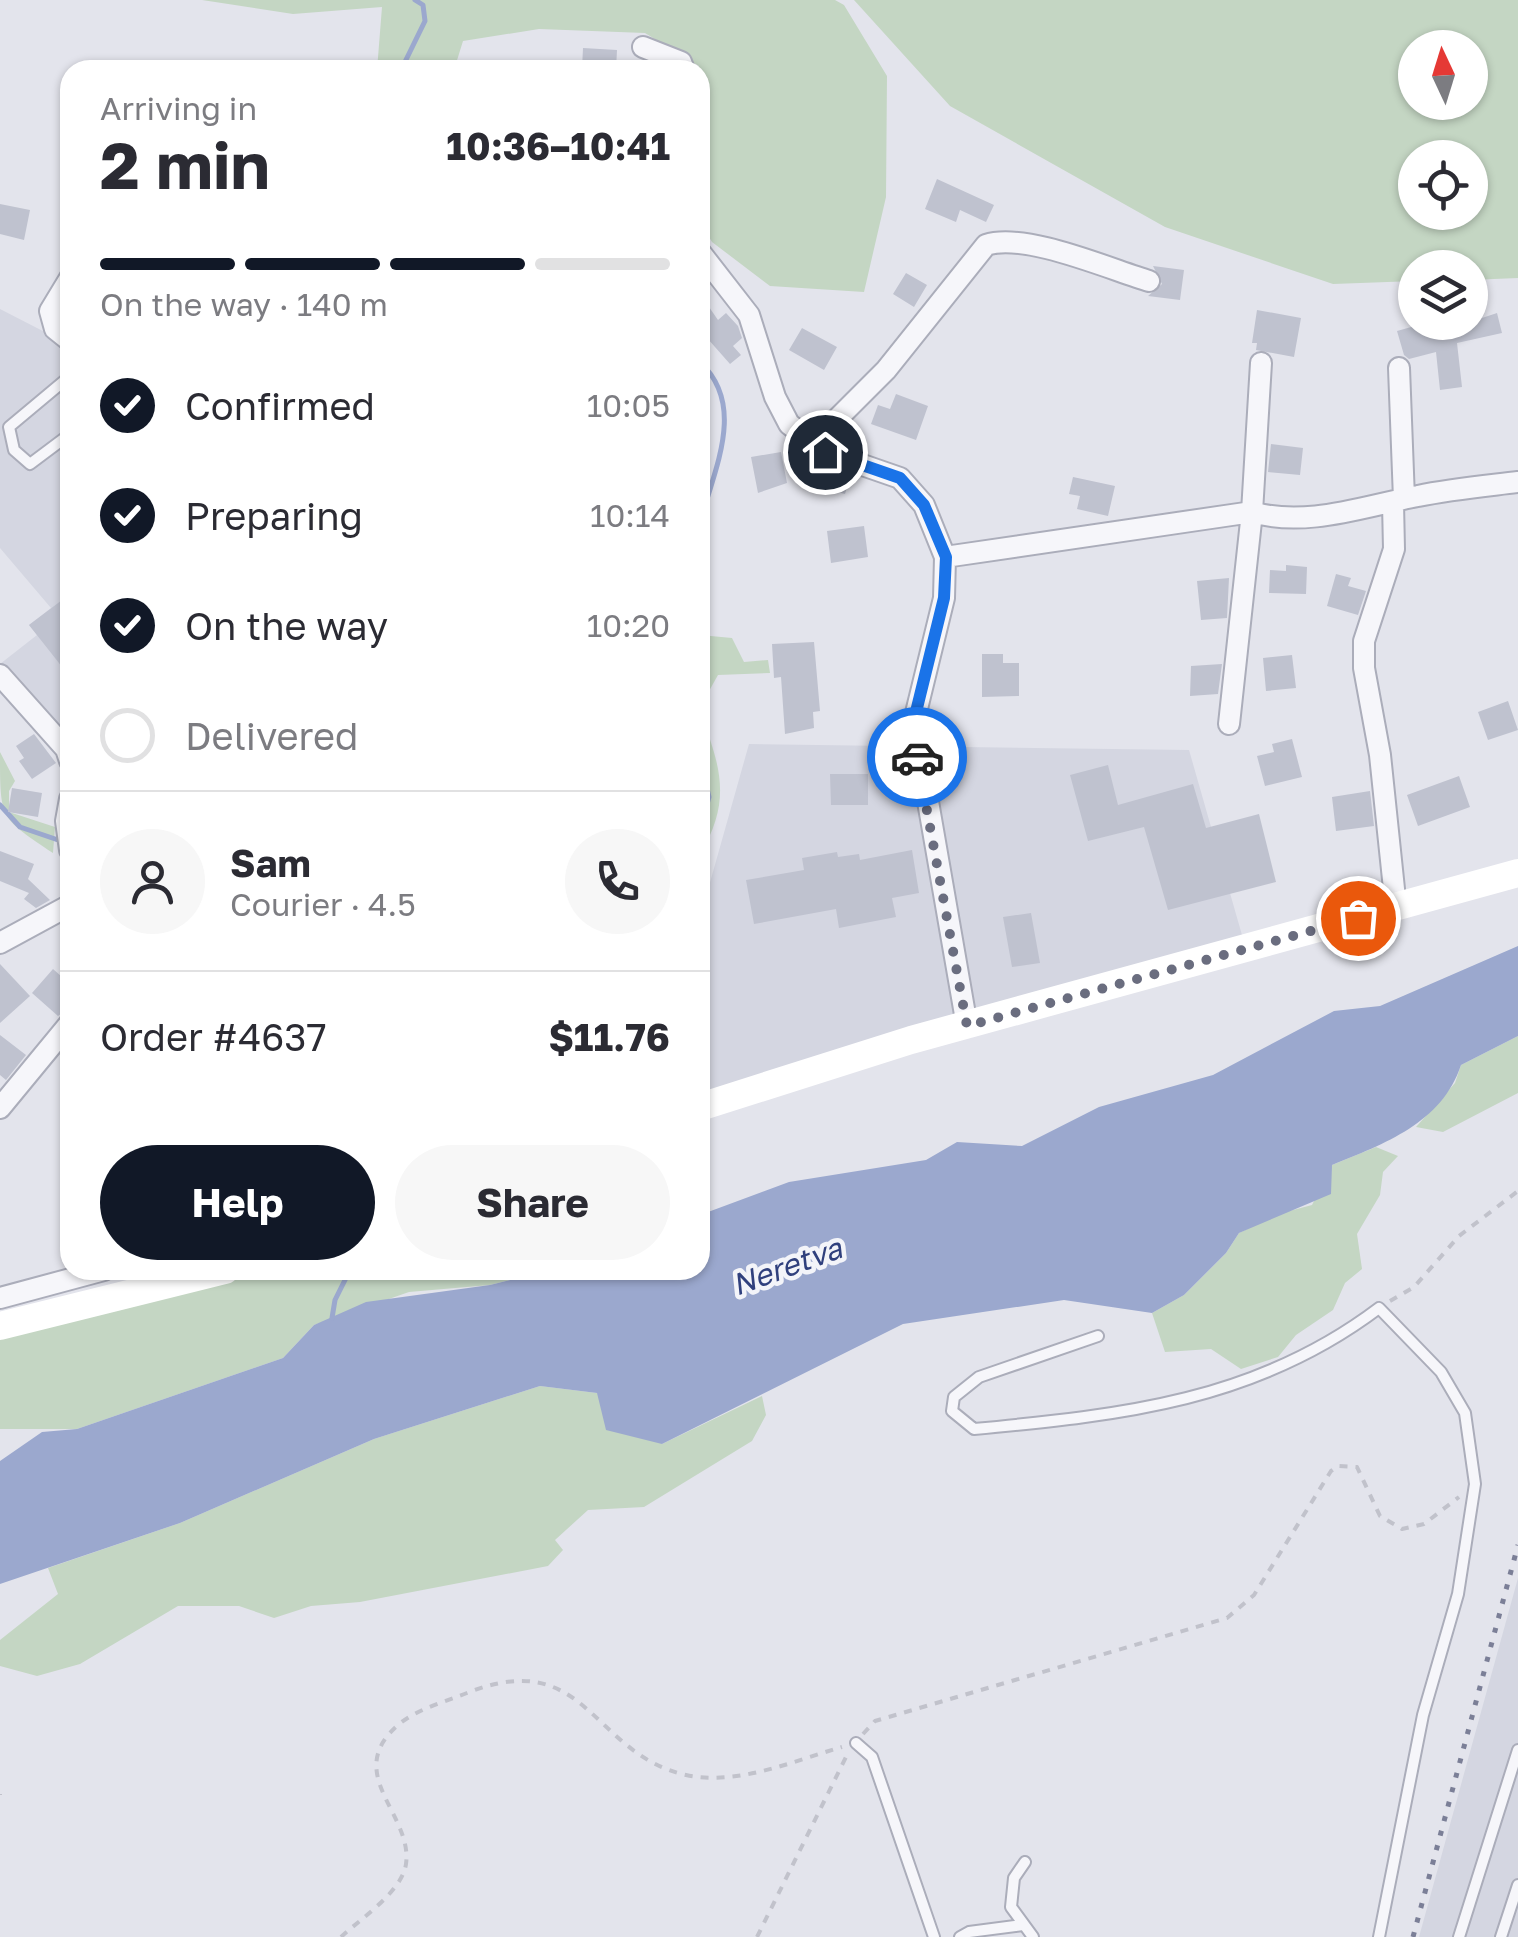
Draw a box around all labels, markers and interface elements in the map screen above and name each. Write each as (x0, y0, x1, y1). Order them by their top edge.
north arrow (1398, 30, 1488, 120)
map controls (1398, 30, 1488, 340)
text: Arriving in (100, 89, 257, 127)
text: 10:36–10:41 (446, 123, 670, 168)
text: 2 min (100, 125, 270, 203)
button: locate (1398, 140, 1488, 230)
button: layers (1398, 250, 1488, 340)
text: On the way · 140 m (100, 285, 388, 323)
icon: check (100, 378, 155, 433)
text: Confirmed (185, 383, 375, 428)
text: 10:05 (587, 386, 670, 424)
pin (783, 410, 868, 495)
icon: home (798, 425, 853, 480)
icon: check (100, 488, 155, 543)
text: Preparing (185, 493, 363, 538)
text: 10:14 (590, 496, 670, 534)
icon: check (100, 598, 155, 653)
text: On the way (185, 603, 388, 648)
text: 10:20 (587, 606, 670, 644)
courier (867, 707, 967, 807)
text: Delivered (185, 713, 358, 758)
icon: car (890, 730, 945, 785)
button: person (100, 829, 205, 934)
button: phone (565, 829, 670, 934)
text: Sam (230, 840, 311, 885)
pin (1316, 876, 1401, 961)
text: Courier · 4.5 (230, 885, 416, 923)
icon: bag (1331, 891, 1386, 946)
text: Order #4637 (100, 1014, 327, 1059)
text: $11.76 (548, 1014, 670, 1059)
button: Help (100, 1145, 375, 1260)
button: Share (395, 1145, 670, 1260)
water label: Neretva (727, 1229, 848, 1303)

